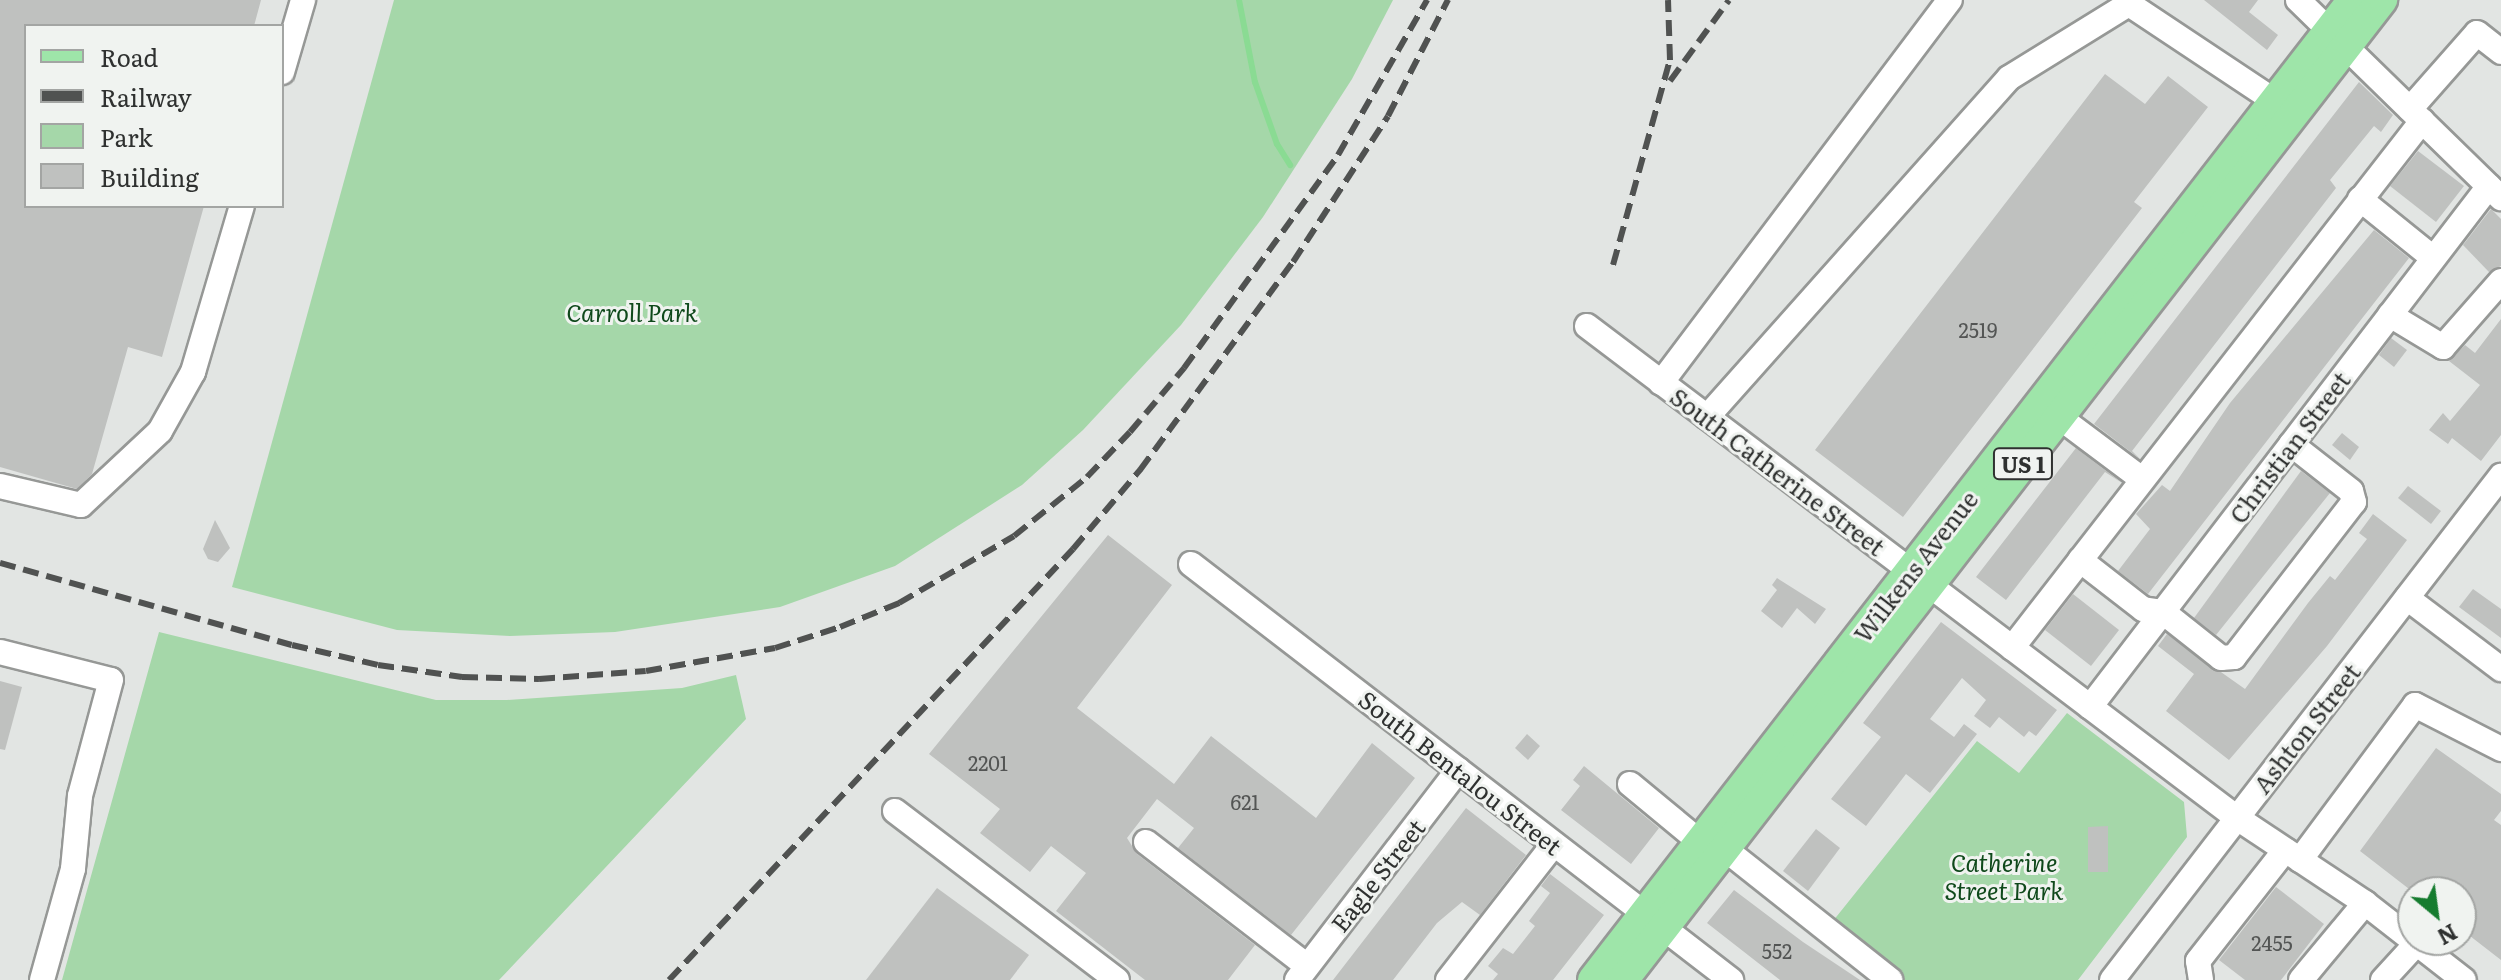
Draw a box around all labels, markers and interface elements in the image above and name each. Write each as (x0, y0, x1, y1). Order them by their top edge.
legend (24, 24, 284, 208)
text: Road (100, 39, 158, 74)
text: Railway (100, 79, 192, 114)
text: Park (100, 119, 153, 154)
text: Building (100, 159, 199, 194)
park label: Carroll Park (566, 298, 698, 326)
house number: 2519 (1959, 317, 1997, 341)
street label: Christian Street (2223, 366, 2355, 528)
street label: South Catherine Street (1665, 381, 1891, 561)
road number: US 1 (1991, 446, 2055, 482)
street label: Wilkens Avenue (1847, 485, 1983, 647)
street label: Ashton Street (2247, 658, 2365, 798)
street label: South Bentalou Street (1354, 684, 1568, 860)
house number: 2201 (968, 750, 1008, 774)
house number: 621 (1230, 789, 1260, 813)
street label: Eagle Street (1324, 813, 1430, 937)
park label: Catherine Street Park (1945, 848, 2063, 904)
north arrow (2397, 876, 2477, 956)
text: N (2432, 917, 2464, 955)
house number: 2455 (2251, 930, 2293, 954)
house number: 552 (1762, 938, 1792, 962)

